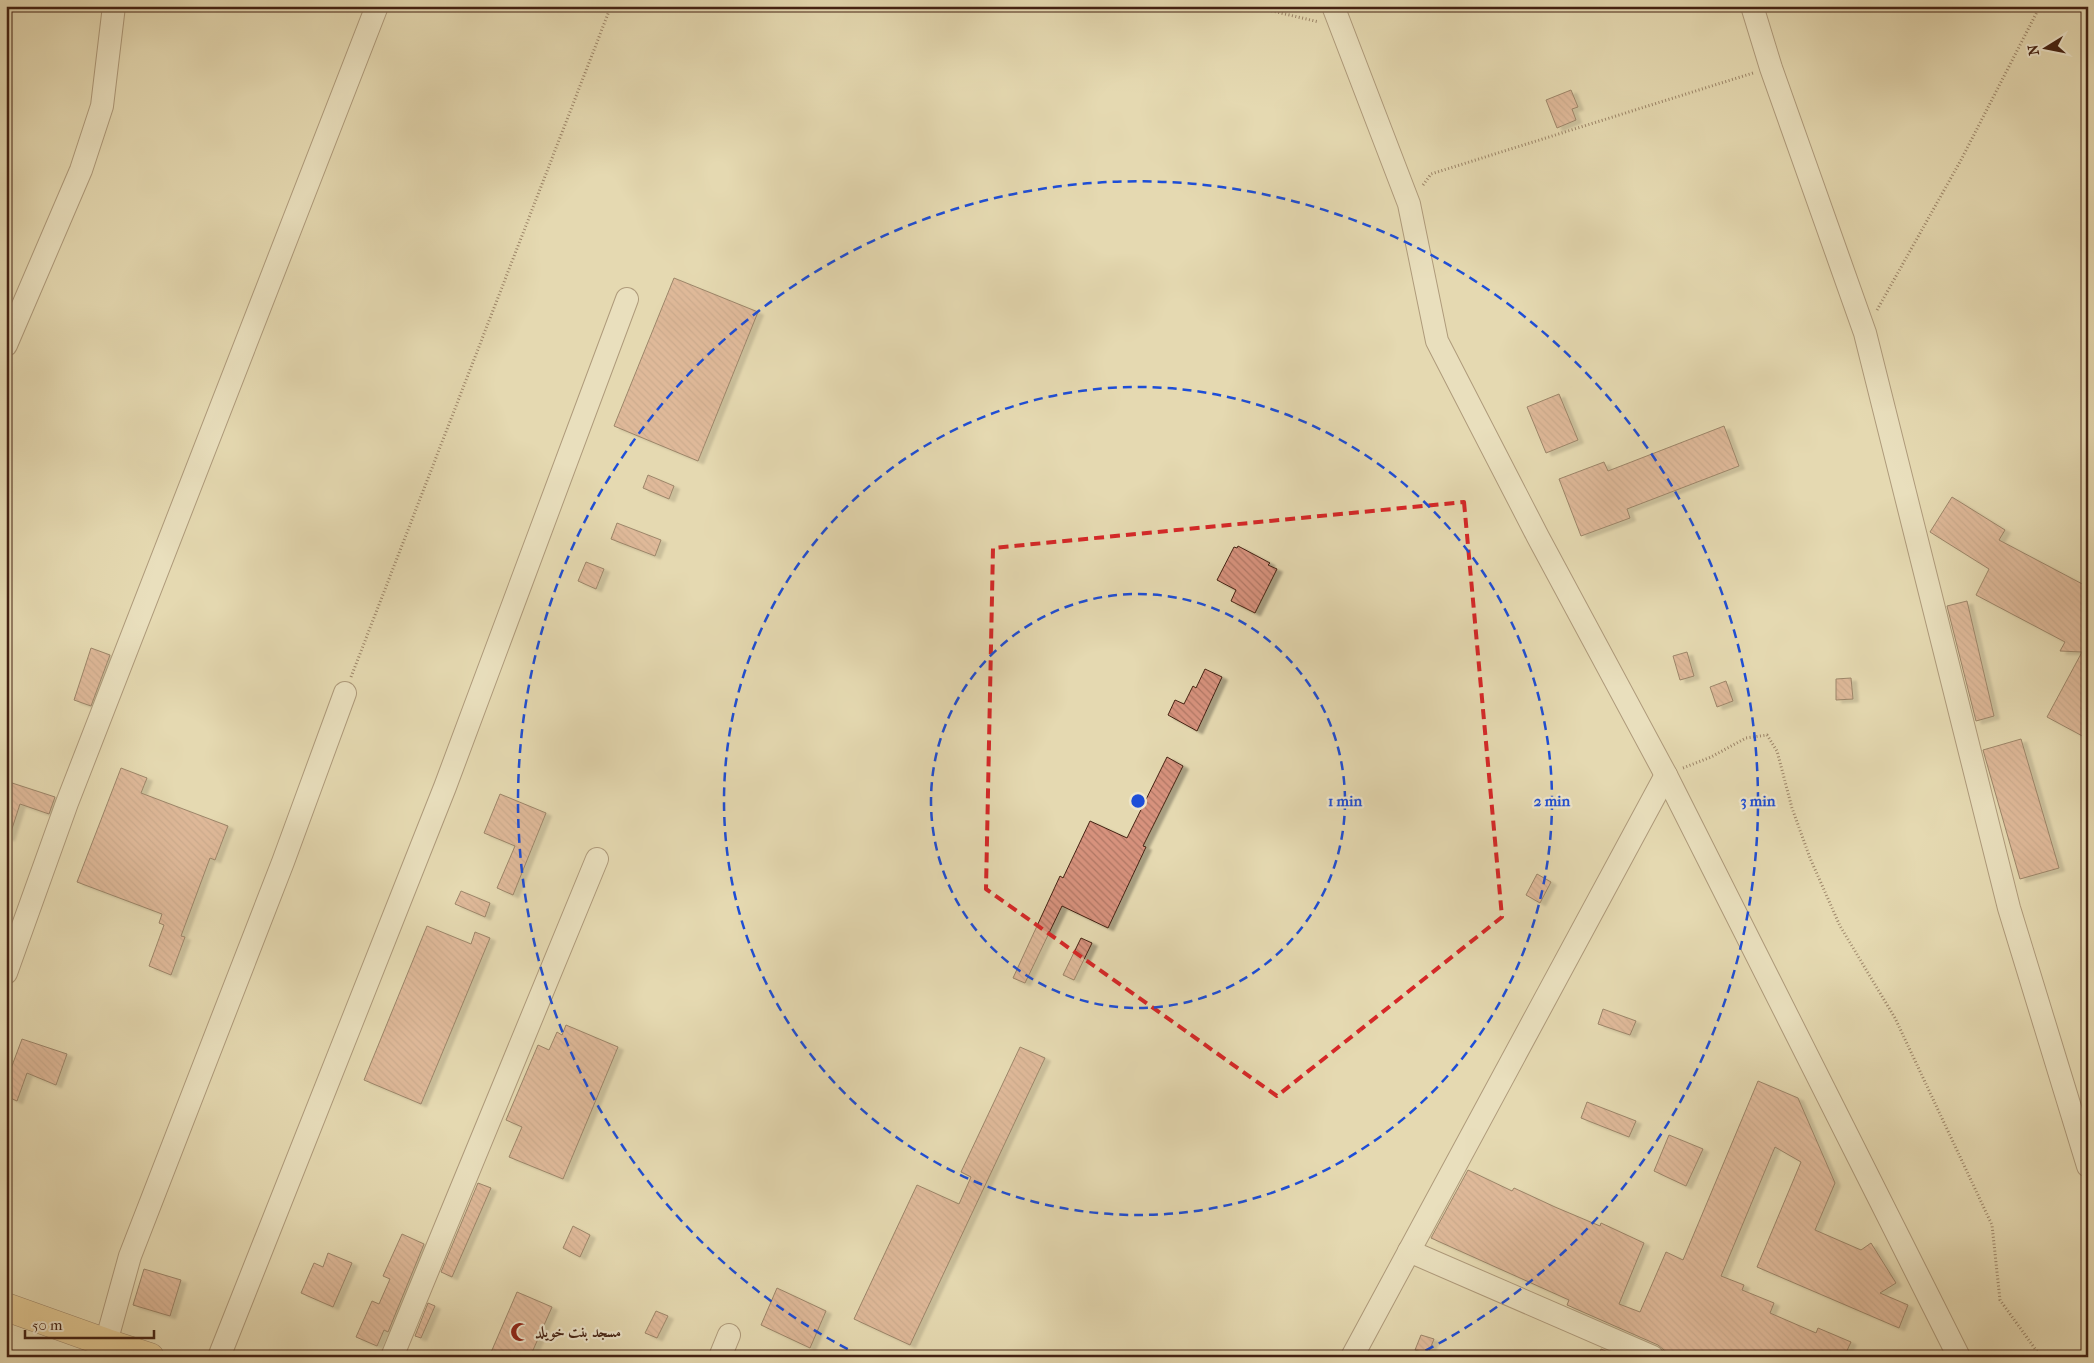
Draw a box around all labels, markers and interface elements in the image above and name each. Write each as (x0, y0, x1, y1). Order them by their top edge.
north arrow (2022, 22, 2072, 72)
text: N (2024, 43, 2043, 57)
centre of rings (1129, 792, 1147, 810)
text: 1 min (1328, 792, 1362, 810)
text: 2 min (1534, 792, 1571, 810)
text: 3 min (1741, 792, 1776, 810)
scale bar (25, 1308, 154, 1340)
text: 50 m (32, 1316, 63, 1334)
mosque icon: مسجد بنت خويلد (509, 1321, 531, 1343)
place label: مسجد بنت خويلد (535, 1323, 621, 1341)

